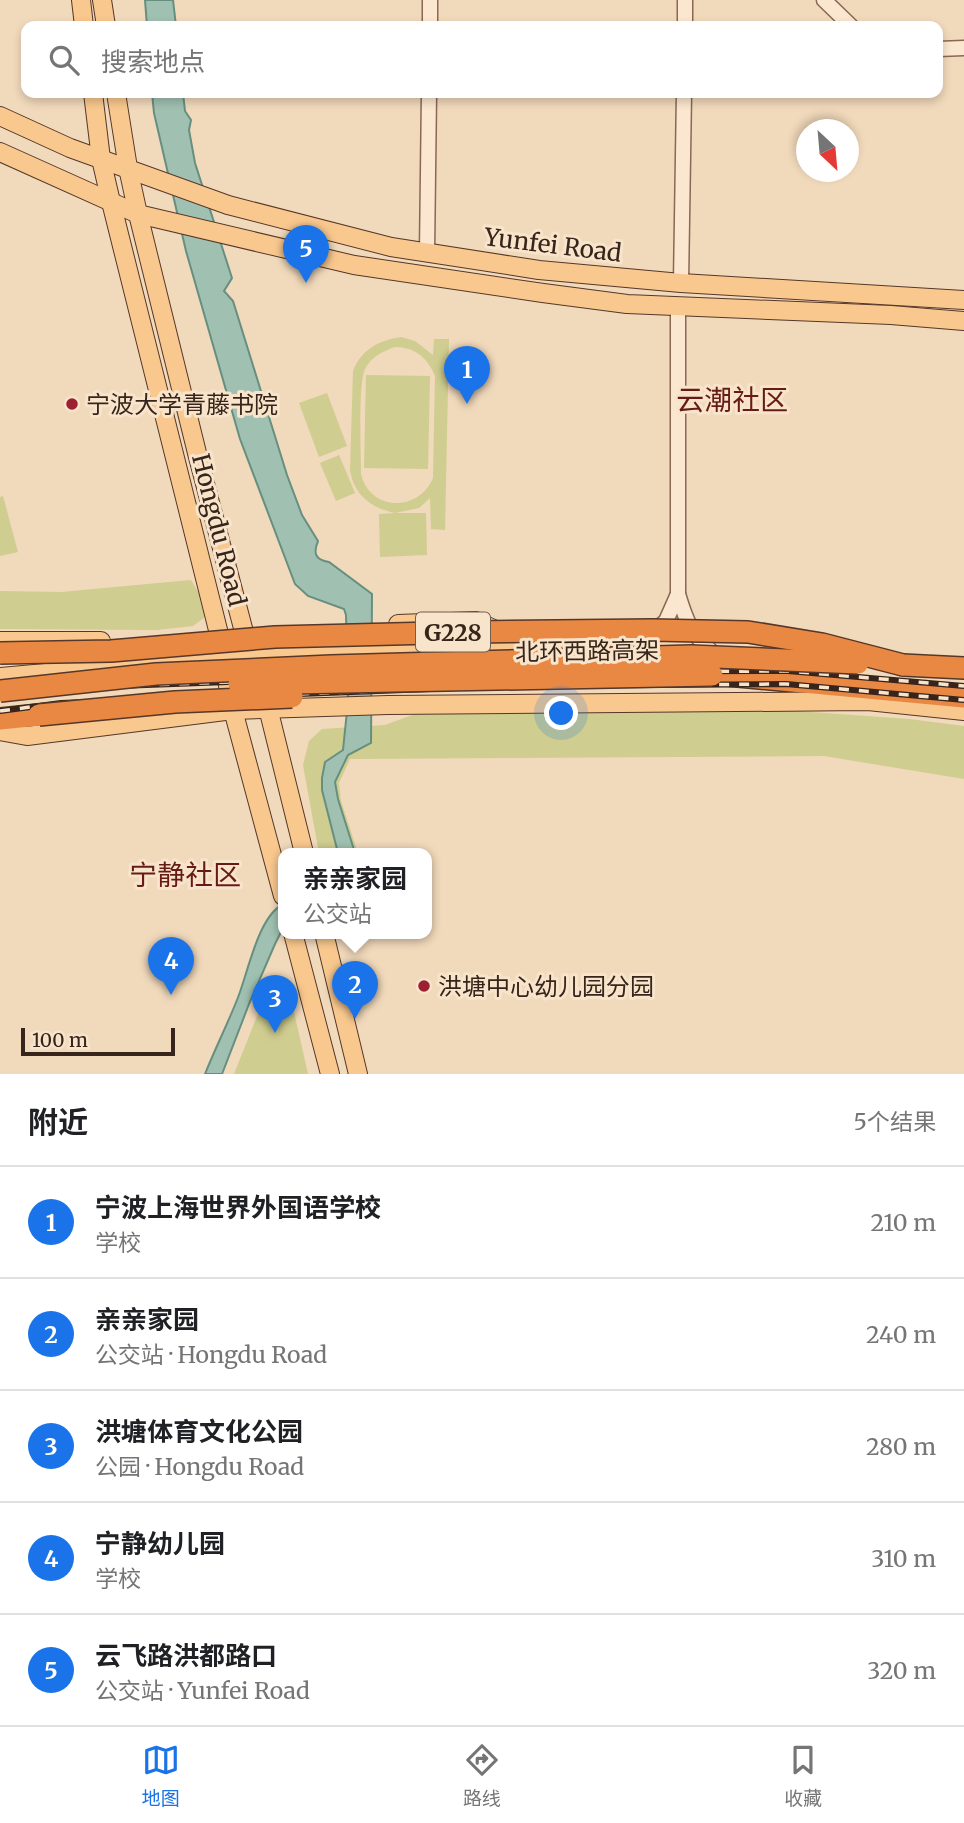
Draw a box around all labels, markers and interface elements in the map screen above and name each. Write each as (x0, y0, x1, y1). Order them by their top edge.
search box (21, 21, 943, 98)
icon: search (45, 41, 83, 79)
text: 搜索地点 (101, 45, 205, 78)
north arrow (796, 119, 859, 182)
street label: Yunfei Road (482, 221, 623, 269)
pin: 5 (283, 225, 329, 283)
pin: 1 (444, 346, 490, 404)
district label: 云潮社区 (676, 382, 788, 418)
place label: 宁波大学青藤书院 (86, 389, 278, 420)
marker: 宁波大学青藤书院 (64, 396, 80, 412)
street label: Hongdu Road (185, 450, 253, 610)
road number: G228 (416, 612, 490, 652)
street label: 北环西路高架 (515, 634, 659, 668)
your location (544, 696, 578, 730)
popup (278, 848, 432, 939)
district label: 宁静社区 (129, 857, 241, 893)
text: 亲亲家园 (303, 862, 407, 895)
text: 公交站 (303, 899, 372, 928)
pin: 4 (148, 937, 194, 995)
pin: 2 (332, 961, 378, 1019)
place label: 洪塘中心幼儿园分园 (438, 971, 654, 1002)
pin: 3 (252, 975, 298, 1033)
marker: 洪塘中心幼儿园分园 (416, 978, 432, 994)
scale bar (21, 1025, 175, 1057)
text: 100 m (32, 1028, 88, 1052)
text: 附近 (28, 1103, 88, 1141)
text: 5个结果 (854, 1107, 936, 1136)
text: 宁波上海世界外国语学校 (95, 1191, 381, 1224)
text: 1 (46, 1208, 56, 1237)
text: 210 m (871, 1208, 936, 1237)
text: 学校 (95, 1228, 141, 1257)
text: 亲亲家园 (95, 1303, 199, 1336)
text: 2 (44, 1320, 58, 1349)
text: 240 m (866, 1320, 936, 1349)
text: 公交站 · Hongdu Road (95, 1340, 327, 1369)
text: 洪塘体育文化公园 (95, 1415, 303, 1448)
text: 3 (44, 1432, 58, 1461)
text: 280 m (866, 1432, 936, 1461)
text: 公园 · Hongdu Road (95, 1452, 304, 1481)
text: 宁静幼儿园 (95, 1527, 225, 1560)
text: 4 (44, 1544, 58, 1573)
text: 310 m (871, 1544, 936, 1573)
text: 学校 (95, 1564, 141, 1593)
text: 云飞路洪都路口 (95, 1639, 277, 1672)
text: 5 (44, 1656, 58, 1685)
text: 320 m (867, 1656, 936, 1685)
text: 公交站 · Yunfei Road (95, 1676, 310, 1705)
tab: 地图 (142, 1741, 180, 1810)
tab: 路线 (463, 1741, 501, 1810)
tab: 收藏 (784, 1741, 822, 1810)

